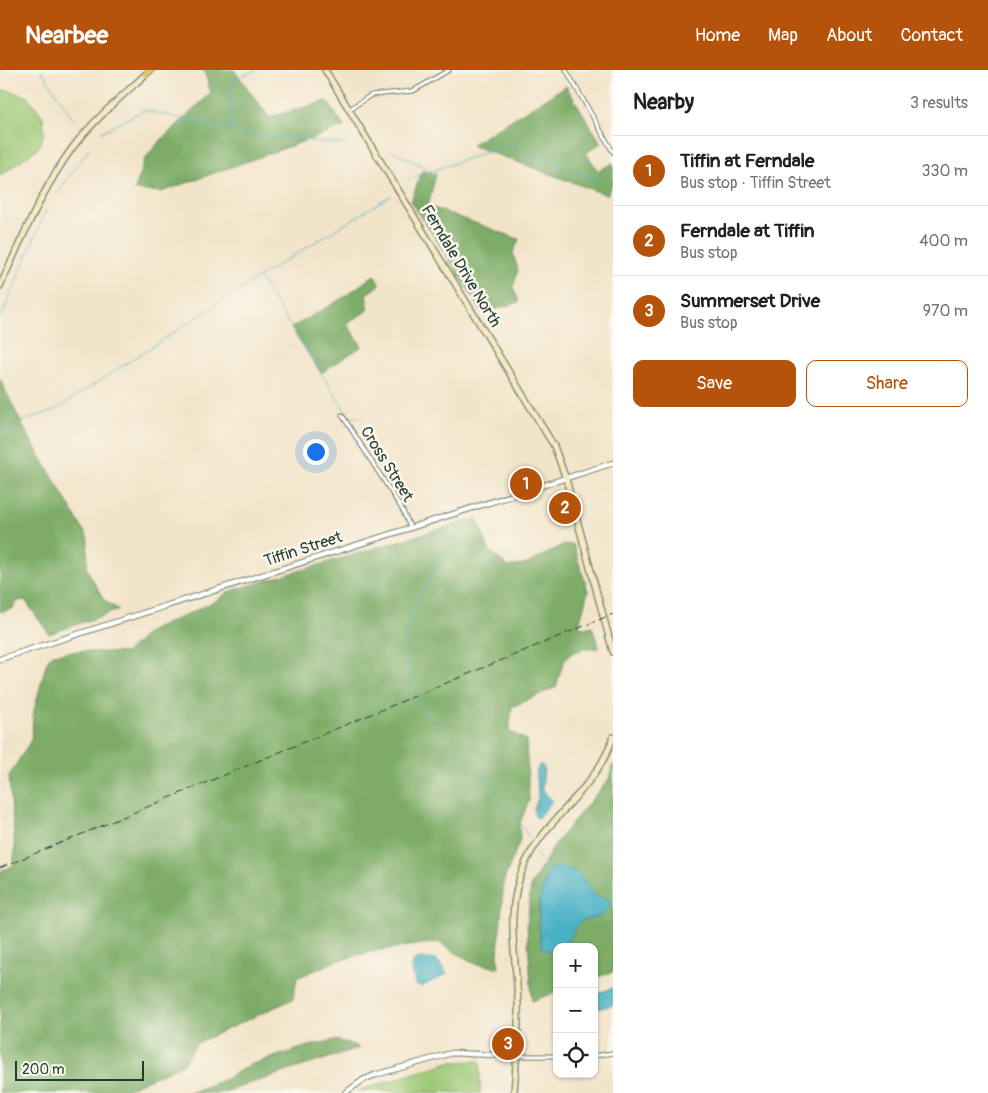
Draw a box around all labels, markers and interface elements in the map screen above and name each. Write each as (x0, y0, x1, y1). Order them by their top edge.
text: Nearbee (25, 21, 108, 50)
text: Home (695, 24, 740, 47)
text: Map (768, 24, 798, 47)
text: About (826, 24, 872, 47)
text: Contact (900, 24, 963, 47)
text: Nearby (633, 89, 694, 116)
text: 3 results (910, 93, 968, 113)
text: Tiffin at Ferndale (680, 149, 814, 173)
text: 1 (646, 161, 652, 181)
text: 330 m (922, 161, 968, 181)
text: Bus stop · Tiffin Street (680, 173, 831, 193)
street label: Ferndale Drive North (417, 201, 505, 331)
text: Ferndale at Tiffin (680, 219, 814, 243)
text: 2 (645, 231, 653, 251)
text: 400 m (919, 231, 968, 251)
text: Bus stop (680, 243, 738, 263)
text: Summerset Drive (680, 289, 820, 313)
text: 3 (645, 301, 653, 321)
text: 970 m (923, 301, 968, 321)
text: Bus stop (680, 313, 738, 333)
button: Save (633, 360, 796, 407)
button: Share (806, 360, 968, 407)
street label: Cross Street (356, 423, 418, 506)
your location (303, 439, 329, 465)
pin: 1 (510, 465, 542, 503)
pin: 2 (549, 489, 581, 527)
street label: Tiffin Street (261, 527, 345, 571)
map controls (553, 943, 598, 1078)
button: + (553, 943, 598, 988)
button: − (553, 988, 598, 1033)
pin: 3 (492, 1025, 524, 1063)
button: locate (553, 1033, 598, 1078)
scale bar (15, 1058, 144, 1081)
text: 200 m (22, 1061, 64, 1078)

